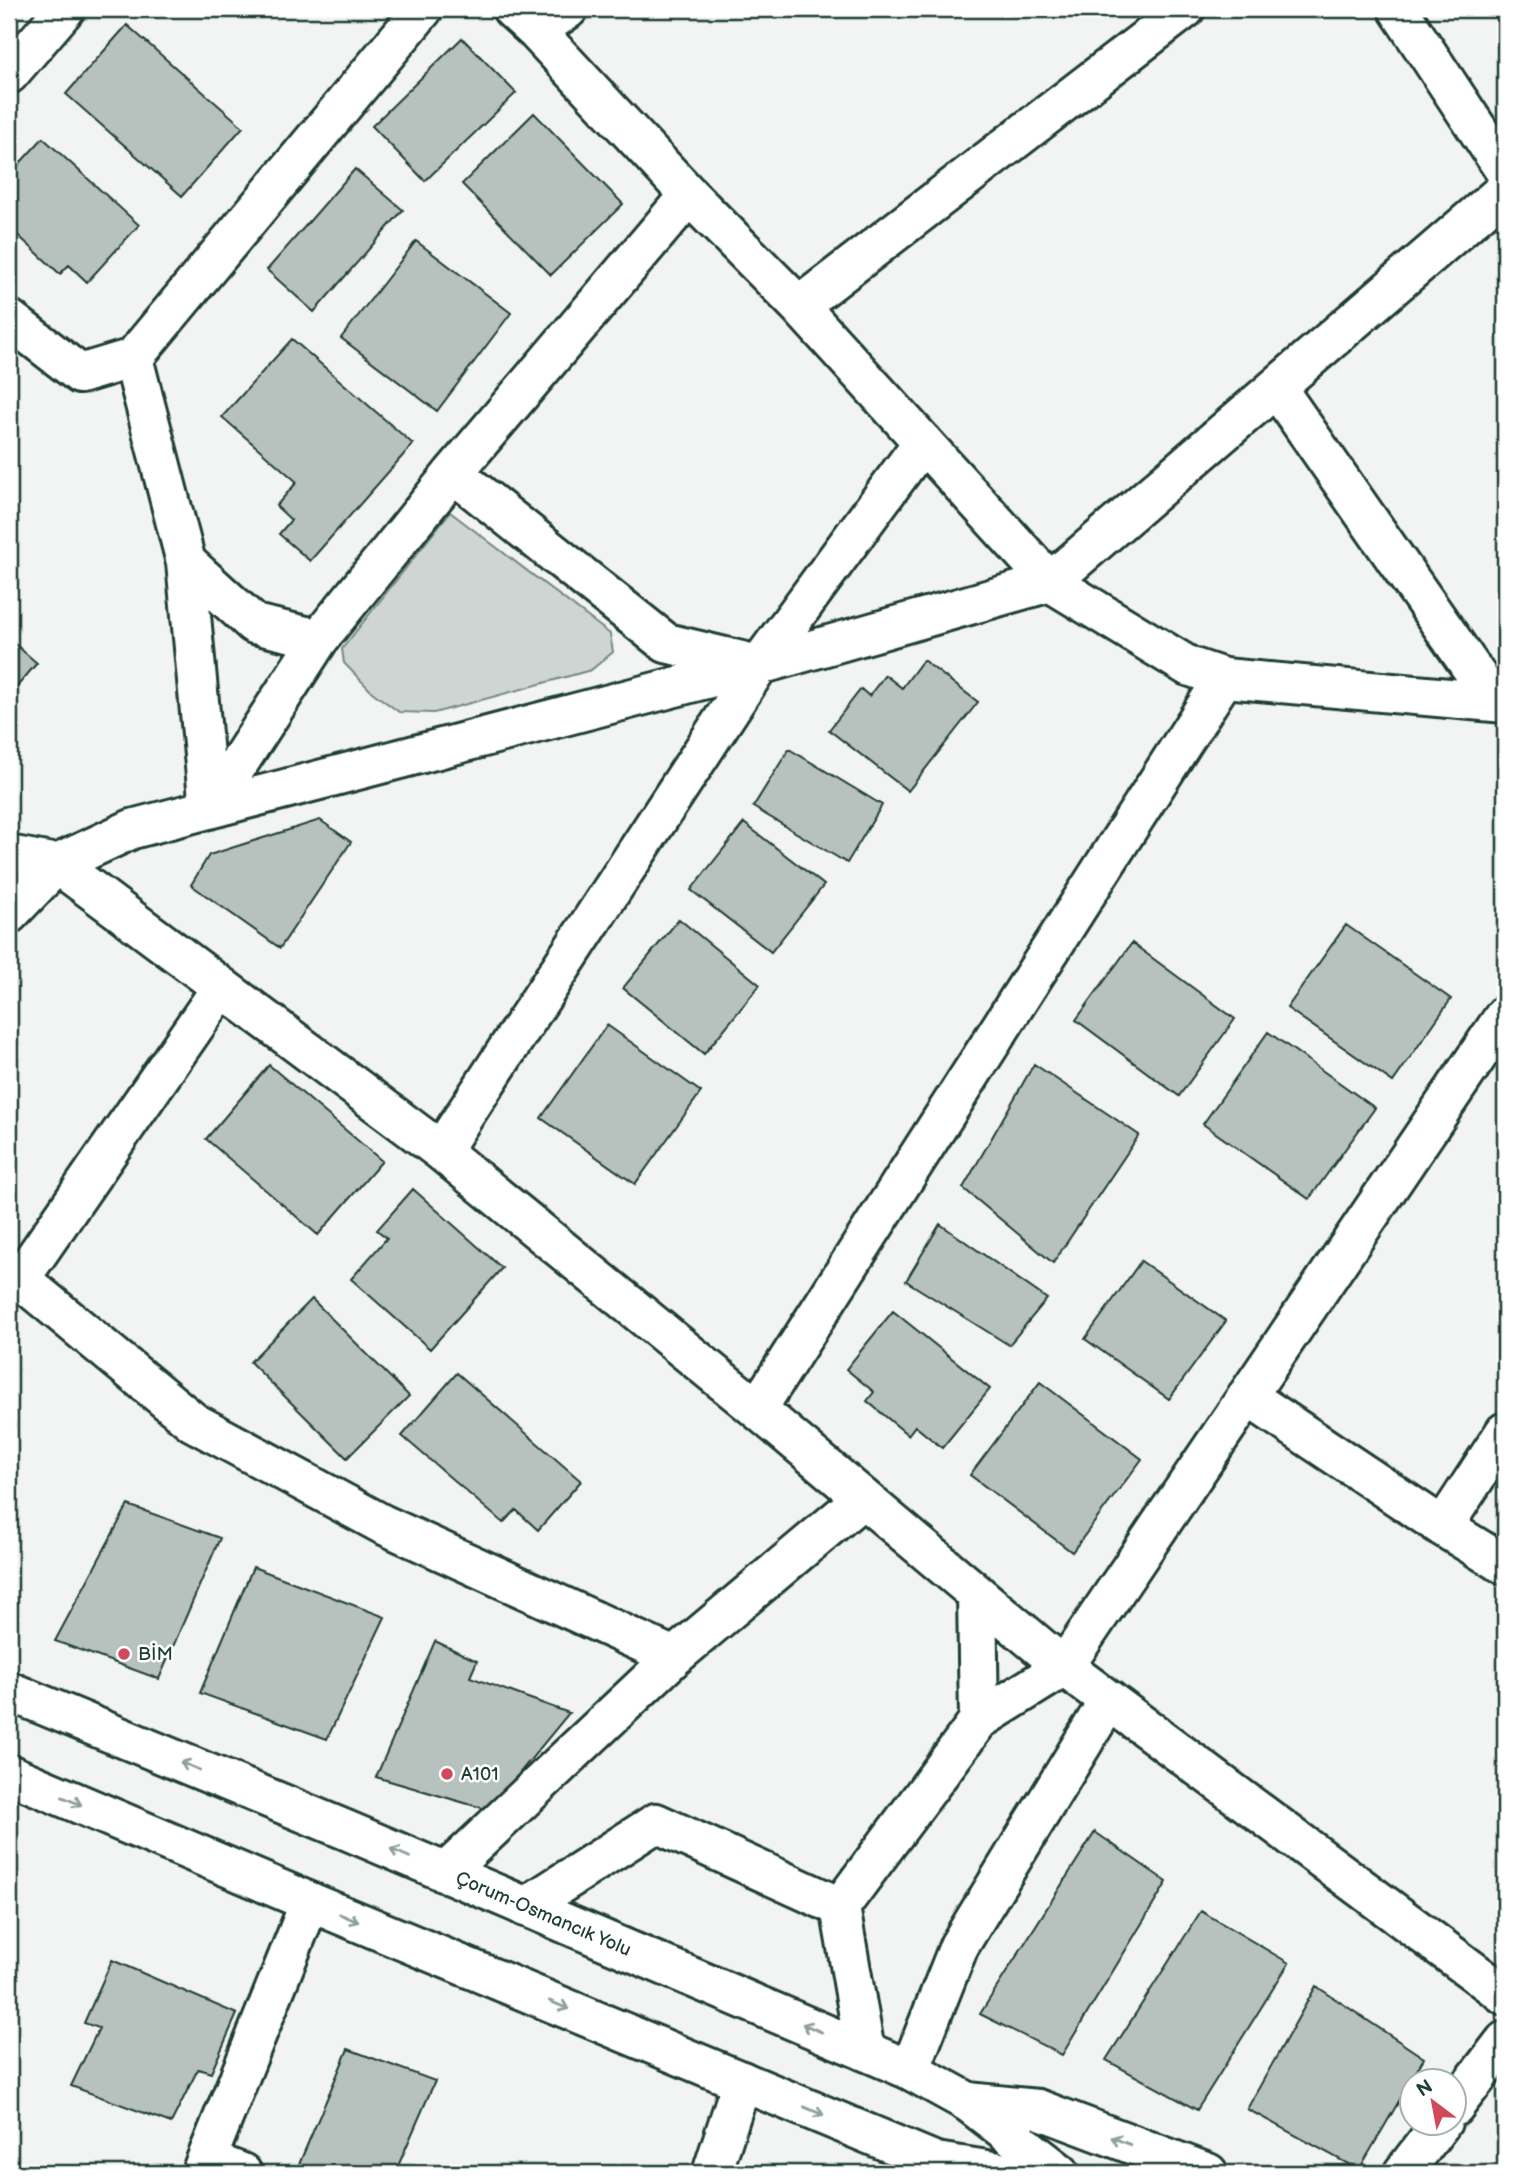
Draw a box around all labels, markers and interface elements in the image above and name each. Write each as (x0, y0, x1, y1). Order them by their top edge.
place label: BİM (138, 1643, 173, 1666)
marker: BİM (116, 1646, 132, 1662)
one-way arrow (180, 1758, 201, 1771)
place label: A101 (461, 1763, 499, 1786)
marker: A101 (439, 1766, 455, 1782)
one-way arrow (60, 1795, 82, 1808)
one-way arrow (389, 1846, 411, 1859)
street label: Çorum-Osmancık Yolu (452, 1866, 635, 1961)
one-way arrow (337, 1912, 359, 1925)
one-way arrow (547, 2000, 569, 2013)
one-way arrow (802, 2021, 823, 2034)
north arrow (1398, 2066, 1468, 2136)
text: N (1413, 2075, 1437, 2102)
one-way arrow (803, 2105, 824, 2118)
one-way arrow (1111, 2133, 1133, 2146)

